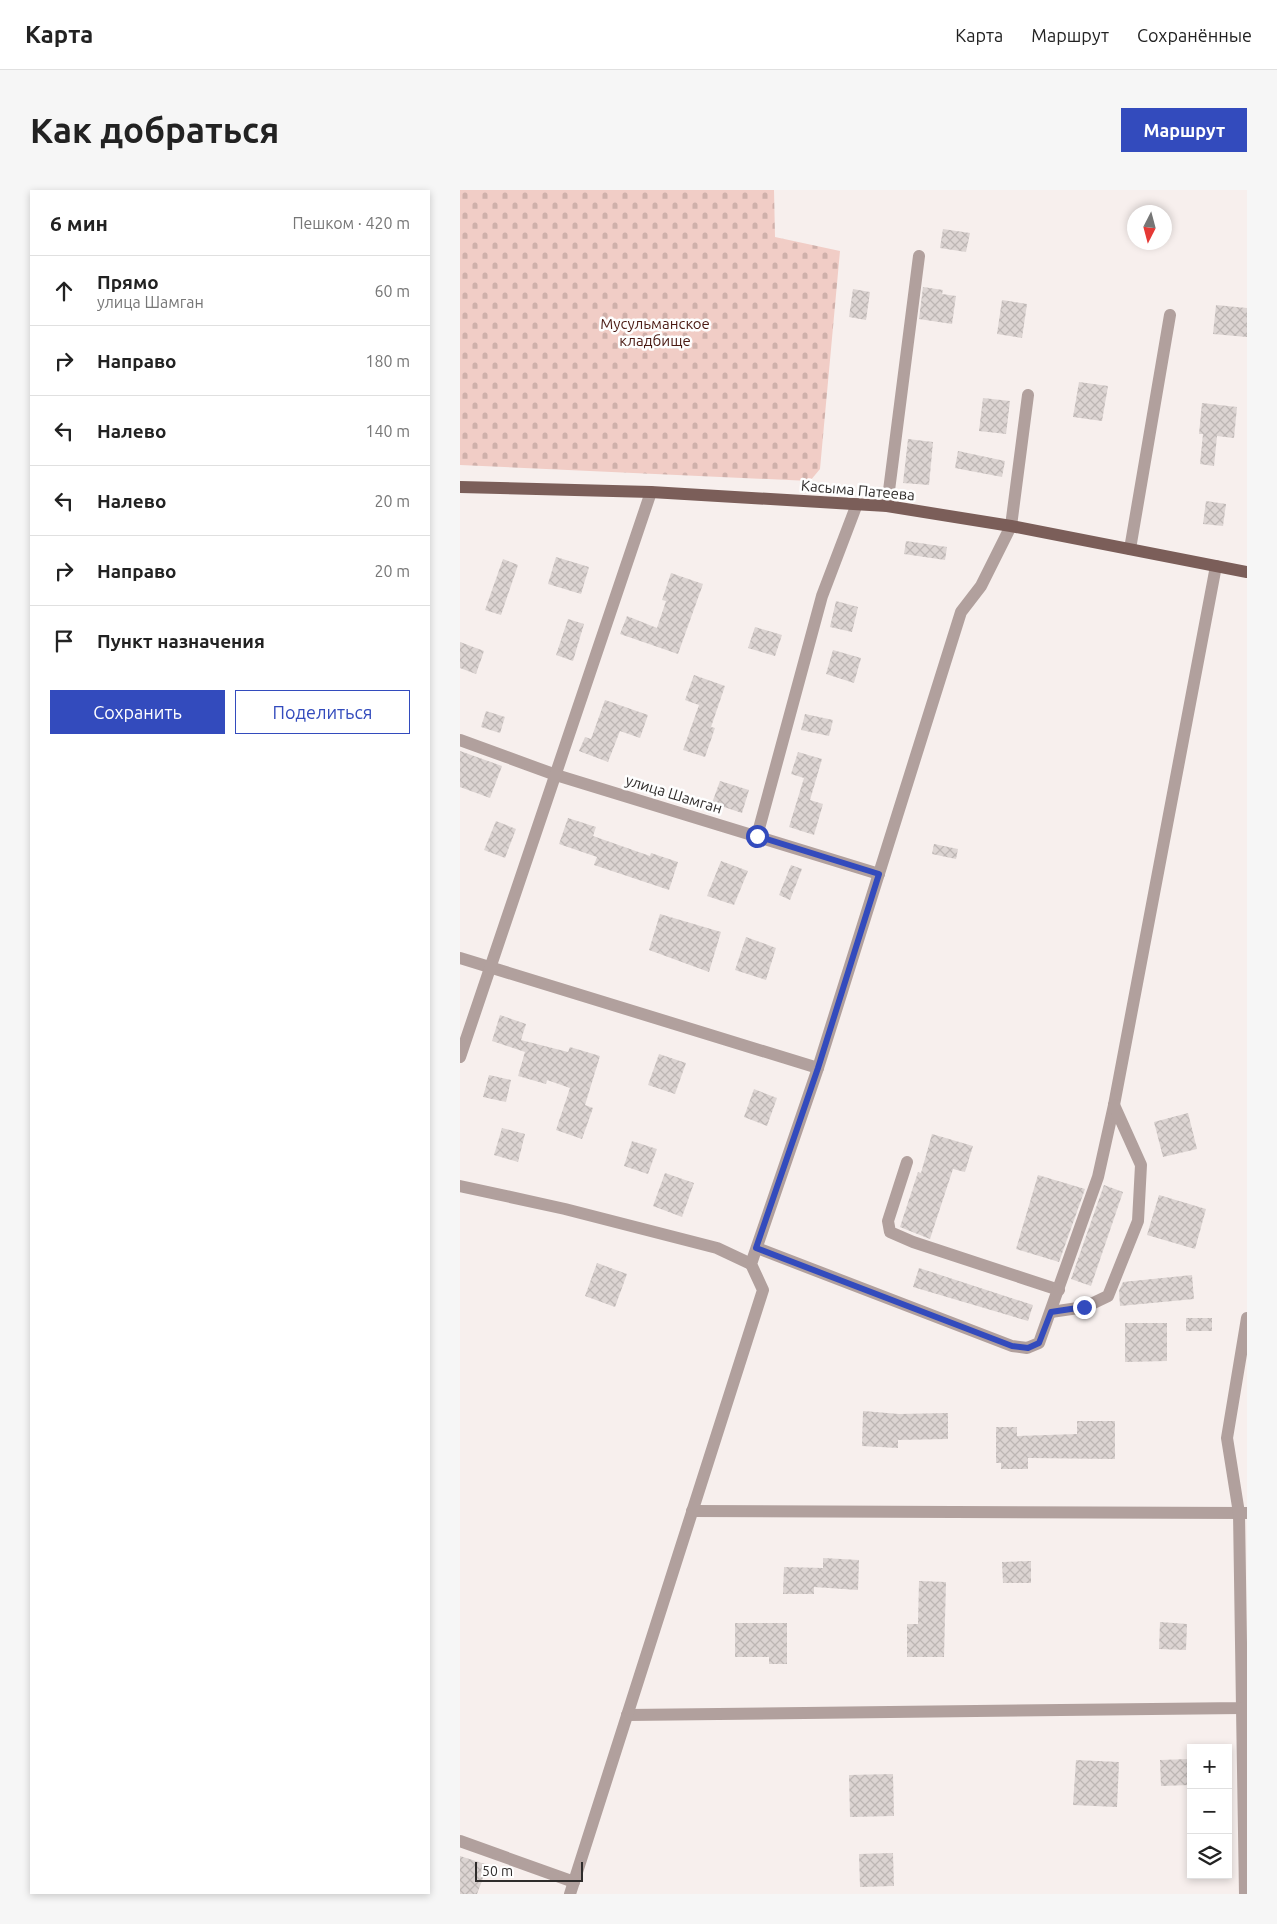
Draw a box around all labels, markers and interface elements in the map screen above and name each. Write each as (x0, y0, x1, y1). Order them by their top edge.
text: Карта (25, 21, 93, 48)
text: Карта (955, 25, 1003, 45)
text: Маршрут (1031, 25, 1109, 45)
text: Сохранённые (1137, 25, 1252, 45)
button: Маршрут (1121, 108, 1247, 152)
text: Как добраться (30, 110, 279, 150)
north arrow (1127, 205, 1172, 250)
text: 6 мин (50, 211, 108, 235)
text: Пешком · 420 m (292, 214, 410, 232)
text: Прямо (97, 271, 159, 293)
icon: ahead (50, 277, 78, 305)
text: 60 m (374, 282, 410, 300)
text: улица Шамган (97, 293, 204, 311)
park label: Мусульманское кладбище (600, 315, 710, 349)
icon: right (50, 347, 78, 375)
text: Направо (97, 350, 177, 372)
text: 180 m (365, 352, 410, 370)
icon: left (50, 417, 78, 445)
text: Налево (97, 420, 166, 442)
text: 140 m (365, 422, 410, 440)
street label: Касыма Патеева (800, 477, 916, 503)
icon: left (50, 487, 78, 515)
text: Налево (97, 490, 166, 512)
text: 20 m (374, 492, 410, 510)
icon: right (50, 557, 78, 585)
text: Направо (97, 560, 177, 582)
text: 20 m (374, 562, 410, 580)
icon: arrive (50, 627, 78, 655)
text: Пункт назначения (97, 630, 265, 652)
button: Сохранить (50, 690, 225, 734)
button: Поделиться (235, 690, 410, 734)
street label: улица Шамган (624, 771, 724, 817)
route start (746, 825, 769, 848)
route end (1073, 1296, 1096, 1319)
map controls (1187, 1744, 1232, 1879)
button: + (1187, 1744, 1232, 1789)
button: − (1187, 1789, 1232, 1834)
button: layers (1187, 1834, 1232, 1879)
scale bar (475, 1859, 582, 1882)
text: 50 m (482, 1863, 513, 1879)

